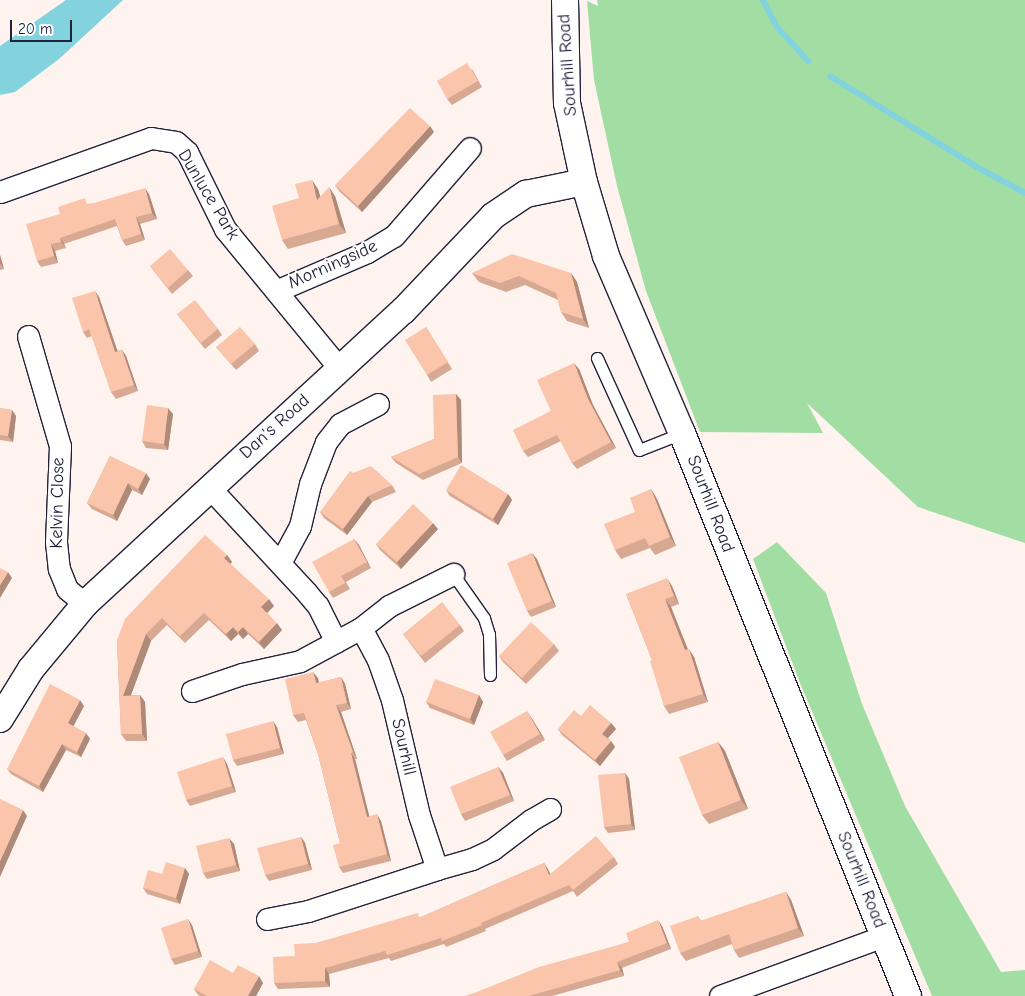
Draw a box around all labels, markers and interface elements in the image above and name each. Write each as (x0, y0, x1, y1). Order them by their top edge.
scale bar (12, 10, 75, 42)
street label: Sourhill Road (554, 13, 582, 117)
text: 20 m (18, 20, 52, 38)
street label: Dunluce Park (173, 146, 243, 244)
street label: Morningside (285, 236, 381, 294)
street label: Dan's Road (236, 390, 314, 464)
street label: Sourhill Road (682, 452, 738, 556)
street label: Kelvin Close (46, 457, 70, 549)
street label: Sourhill (386, 717, 420, 777)
street label: Sourhill Road (832, 829, 890, 931)

